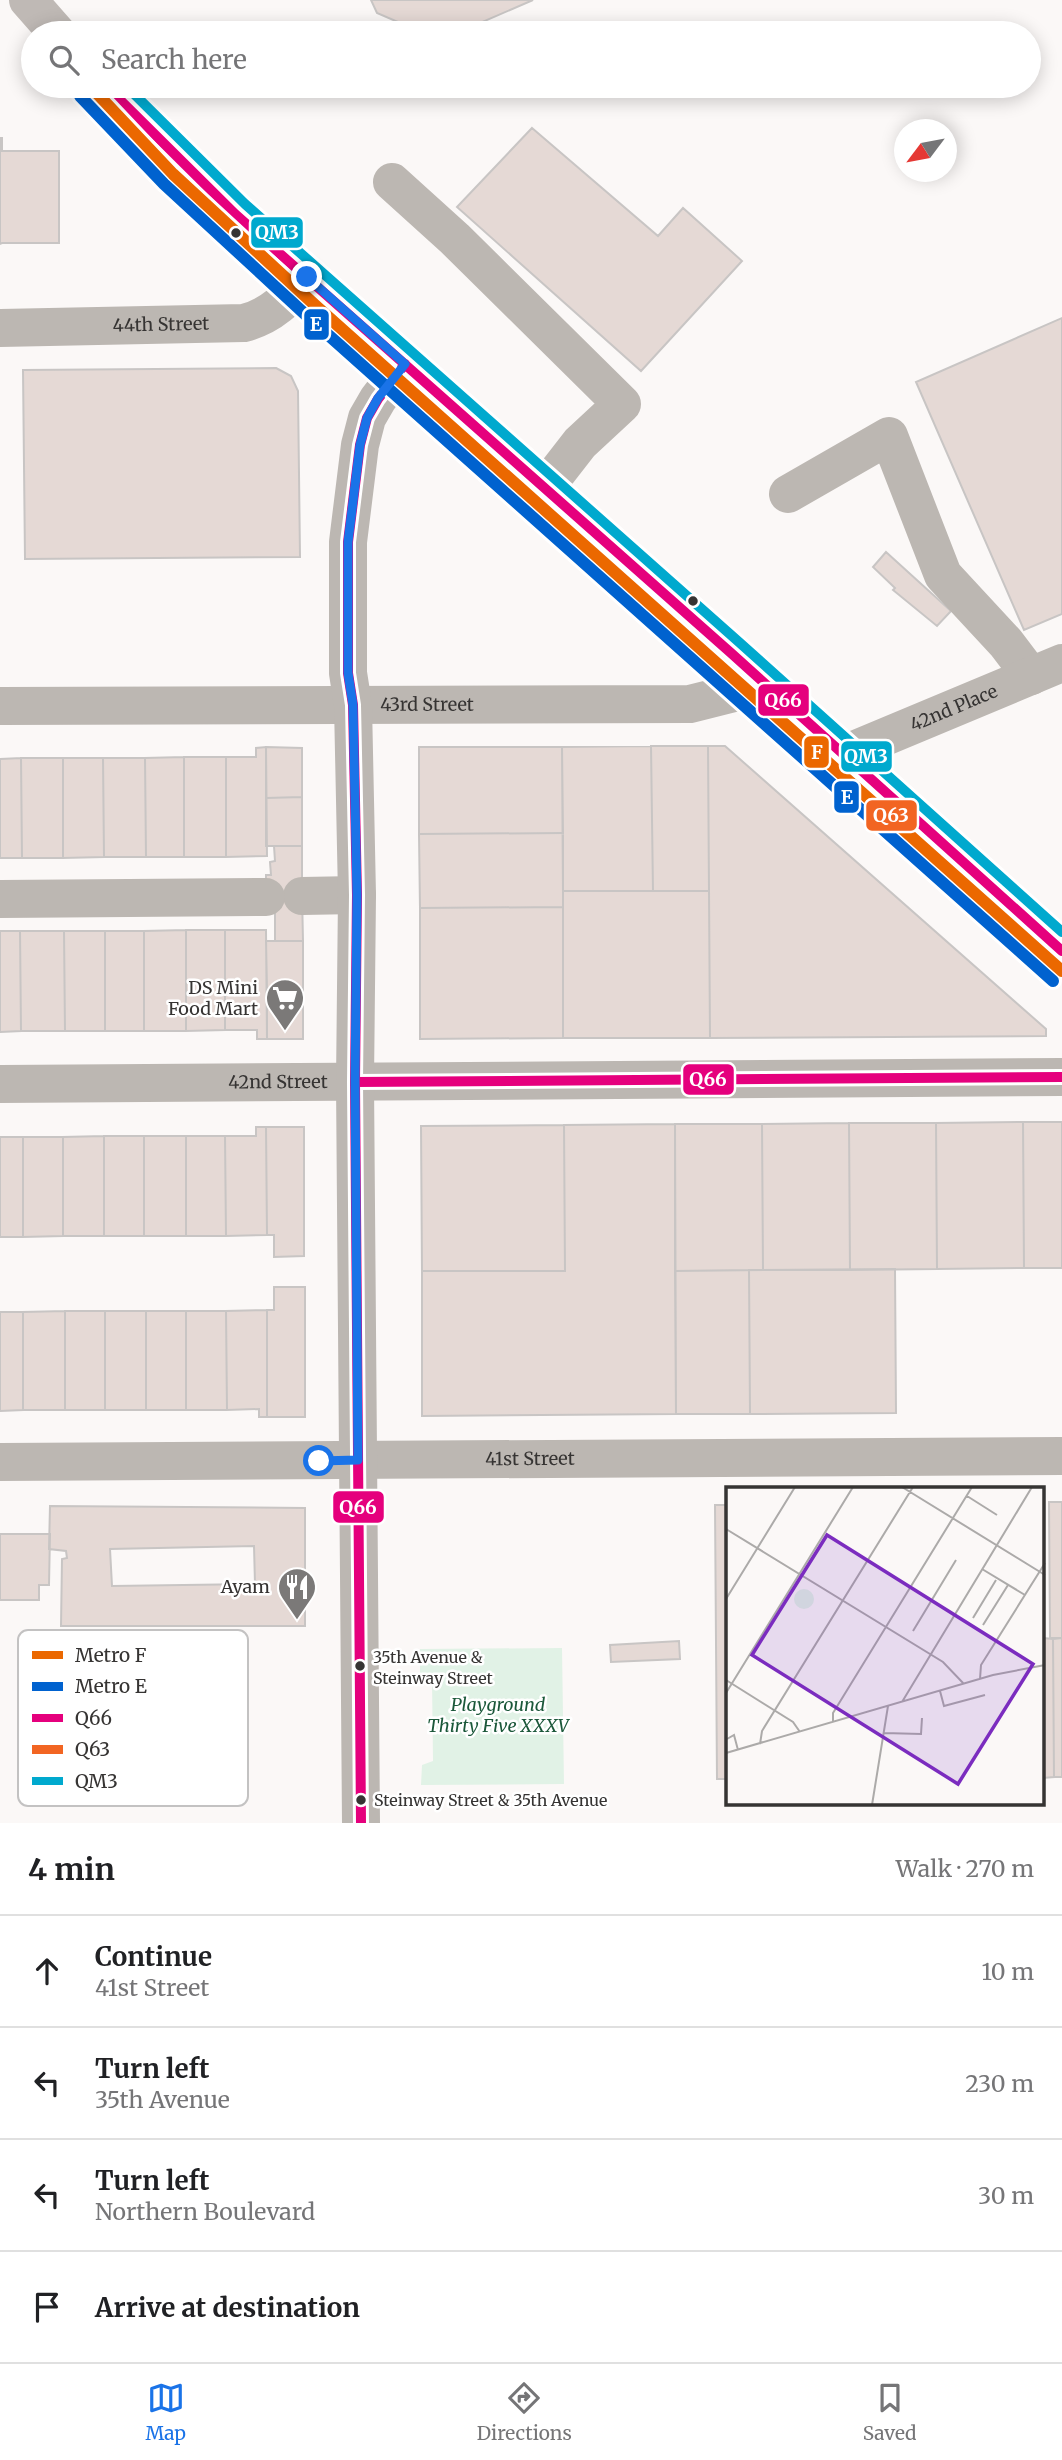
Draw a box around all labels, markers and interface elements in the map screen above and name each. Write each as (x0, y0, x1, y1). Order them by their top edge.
search box (21, 21, 1041, 98)
icon: search (45, 41, 83, 79)
text: Search here (101, 43, 247, 76)
north arrow (894, 119, 957, 182)
line badge: QM3 (250, 216, 304, 249)
text: QM3 (255, 220, 299, 244)
unlabelled marker (229, 226, 243, 240)
route end (291, 261, 322, 292)
line badge: E (303, 308, 330, 341)
street label: 44th Street (112, 312, 209, 337)
text: E (310, 312, 323, 336)
unlabelled marker (686, 594, 700, 608)
street label: 42nd Place (906, 679, 1001, 736)
line badge: Q66 (757, 683, 810, 717)
text: Q66 (764, 688, 802, 712)
street label: 43rd Street (380, 693, 474, 716)
line badge: F (803, 735, 830, 769)
text: F (811, 740, 823, 764)
line badge: QM3 (840, 740, 893, 773)
text: QM3 (844, 744, 888, 768)
line badge: E (833, 780, 860, 814)
text: E (841, 785, 854, 809)
line badge: Q63 (865, 799, 918, 832)
text: Q63 (873, 803, 909, 827)
place label: DS Mini Food Mart (168, 976, 258, 1020)
supermarket icon: DS Mini Food Mart (264, 977, 306, 1032)
line badge: Q66 (682, 1063, 735, 1096)
text: Q66 (689, 1067, 727, 1091)
street label: 42nd Street (228, 1070, 328, 1093)
route start (303, 1445, 334, 1476)
street label: 41st Street (485, 1447, 575, 1470)
inset map (726, 1487, 1044, 1806)
line badge: Q66 (332, 1490, 385, 1524)
text: Q66 (339, 1495, 377, 1519)
restaurant icon: Ayam (276, 1566, 318, 1621)
place label: Ayam (220, 1575, 270, 1598)
legend (18, 1630, 248, 1806)
text: Metro F (75, 1643, 147, 1667)
place label: 35th Avenue & Steinway Street (373, 1647, 494, 1688)
marker: 35th Avenue & Steinway Street (353, 1659, 367, 1673)
text: Metro E (75, 1674, 147, 1698)
park label: Playground Thirty Five XXXV (427, 1693, 571, 1737)
text: Q66 (75, 1706, 112, 1730)
text: Q63 (75, 1737, 110, 1761)
text: QM3 (75, 1769, 118, 1793)
place label: Steinway Street & 35th Avenue (374, 1790, 607, 1810)
marker: Steinway Street & 35th Avenue (354, 1793, 368, 1807)
text: 4 min (28, 1850, 115, 1888)
text: Walk · 270 m (896, 1854, 1034, 1883)
text: Continue (95, 1940, 212, 1973)
icon: ahead (28, 1952, 66, 1990)
text: 10 m (981, 1957, 1034, 1986)
text: 41st Street (95, 1973, 209, 2002)
text: Turn left (95, 2052, 209, 2085)
icon: left (28, 2064, 66, 2102)
text: 230 m (965, 2069, 1034, 2098)
text: 35th Avenue (95, 2085, 230, 2114)
text: Turn left (95, 2164, 209, 2197)
icon: left (28, 2176, 66, 2214)
text: 30 m (978, 2181, 1034, 2210)
text: Northern Boulevard (95, 2197, 315, 2226)
icon: arrive (28, 2288, 66, 2326)
text: Arrive at destination (95, 2291, 360, 2324)
tab: Map (145, 2379, 186, 2445)
tab: Directions (477, 2379, 572, 2445)
tab: Saved (863, 2379, 917, 2445)

